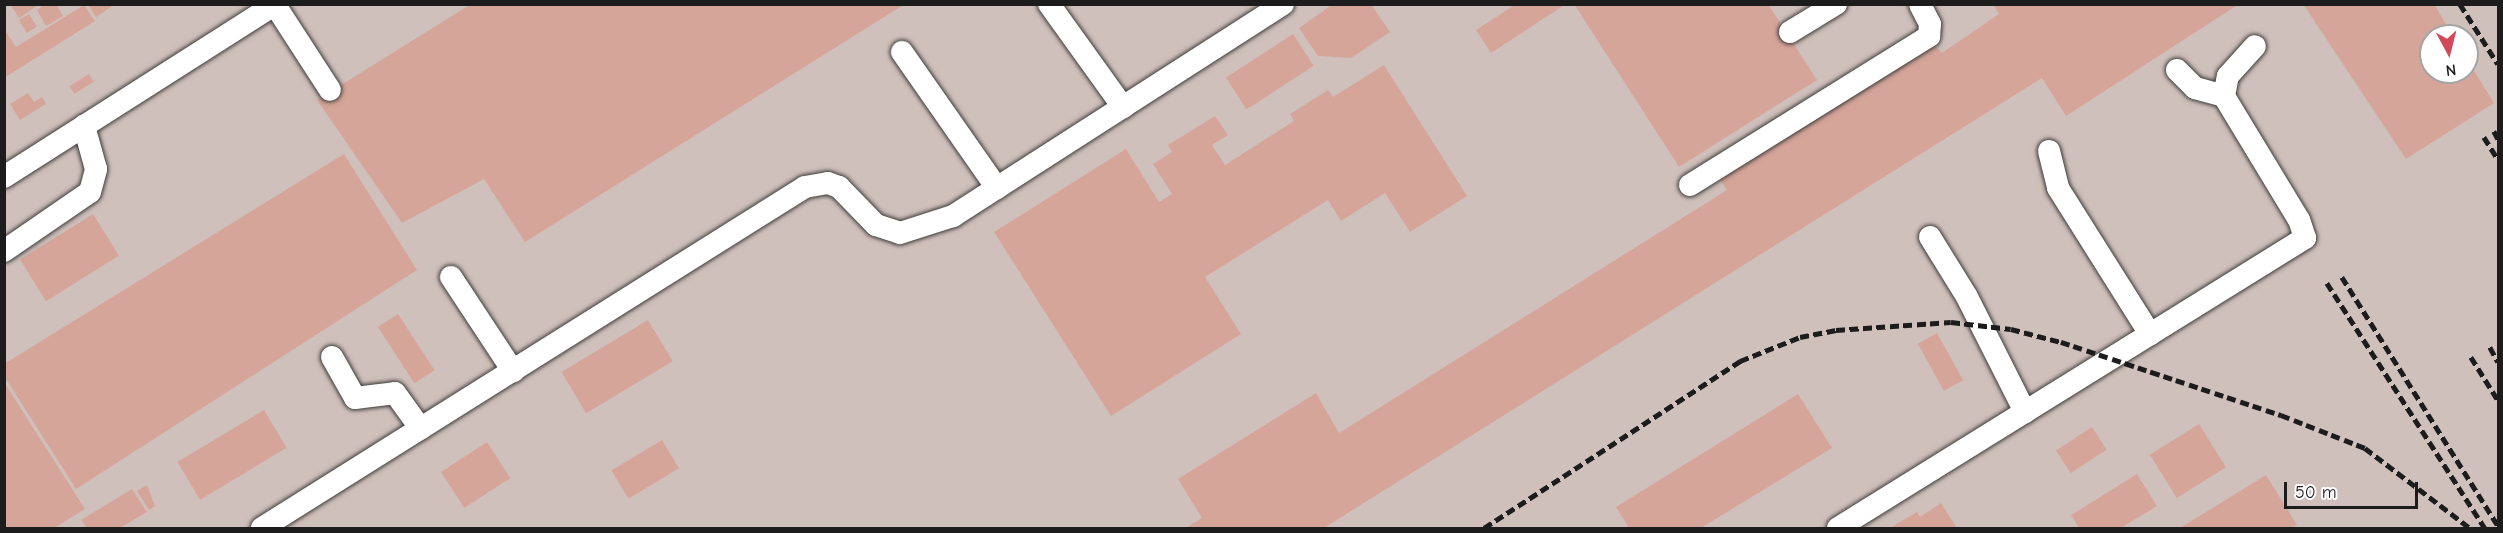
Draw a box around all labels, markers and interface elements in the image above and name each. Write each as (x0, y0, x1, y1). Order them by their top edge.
north arrow (2419, 24, 2479, 84)
text: N (2445, 60, 2457, 79)
scale bar (2287, 470, 2420, 508)
text: 50 m (2295, 482, 2337, 503)

